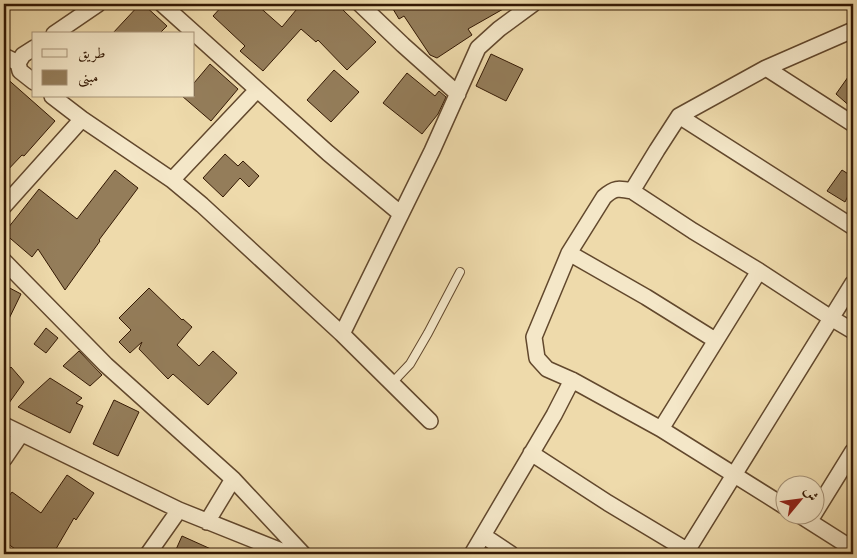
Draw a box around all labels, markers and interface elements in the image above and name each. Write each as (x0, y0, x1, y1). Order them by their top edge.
legend (32, 32, 195, 98)
text: طريق (78, 44, 105, 65)
text: مبنى (78, 68, 98, 89)
north arrow (774, 476, 824, 526)
text: ش (798, 484, 822, 506)

